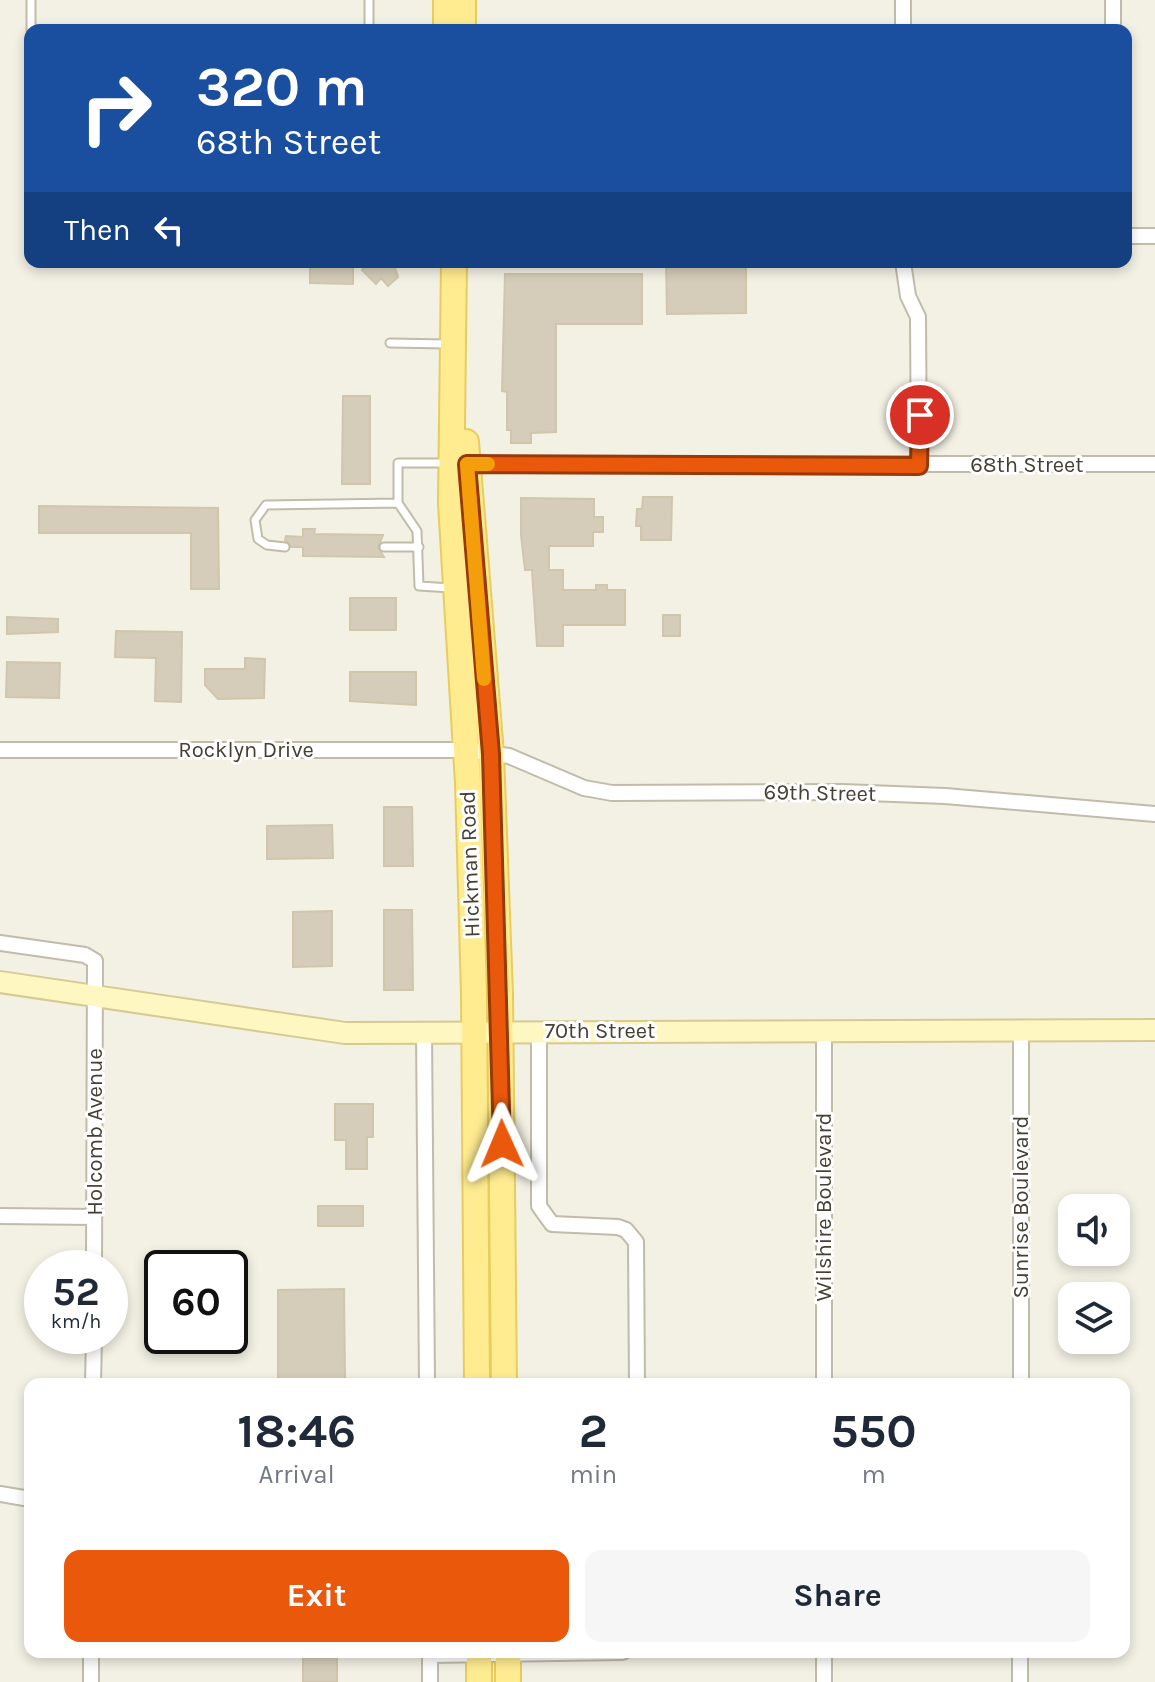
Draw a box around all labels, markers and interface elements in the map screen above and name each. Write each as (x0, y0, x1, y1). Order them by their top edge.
text: 320 m (196, 54, 367, 119)
icon: right (64, 56, 168, 160)
text: 68th Street (196, 121, 381, 163)
icon: left (147, 208, 191, 252)
text: Then (64, 212, 131, 248)
pin (886, 381, 954, 449)
icon: arrive (898, 393, 942, 437)
street label: 68th Street (970, 452, 1084, 478)
street label: Rocklyn Drive (178, 737, 314, 763)
street label: 69th Street (764, 779, 876, 807)
street label: Hickman Road (454, 790, 486, 938)
street label: 70th Street (545, 1018, 655, 1044)
street label: Holcomb Avenue (82, 1048, 108, 1216)
position arrow (460, 1102, 544, 1186)
street label: Wilshire Boulevard (811, 1113, 837, 1301)
street label: Sunrise Boulevard (1008, 1115, 1034, 1299)
map controls (1058, 1194, 1130, 1354)
button: sound (1058, 1194, 1130, 1266)
speed limit sign: 60 (144, 1250, 248, 1354)
text: 52 (52, 1268, 100, 1315)
button: layers (1058, 1282, 1130, 1354)
text: km/h (51, 1310, 101, 1333)
text: 18:46 (237, 1403, 356, 1459)
text: 2 (579, 1403, 608, 1459)
text: 550 (830, 1403, 917, 1459)
text: Arrival (259, 1459, 335, 1490)
text: min (569, 1459, 617, 1490)
text: m (861, 1459, 886, 1490)
button: Exit (64, 1550, 569, 1642)
button: Share (585, 1550, 1090, 1642)

